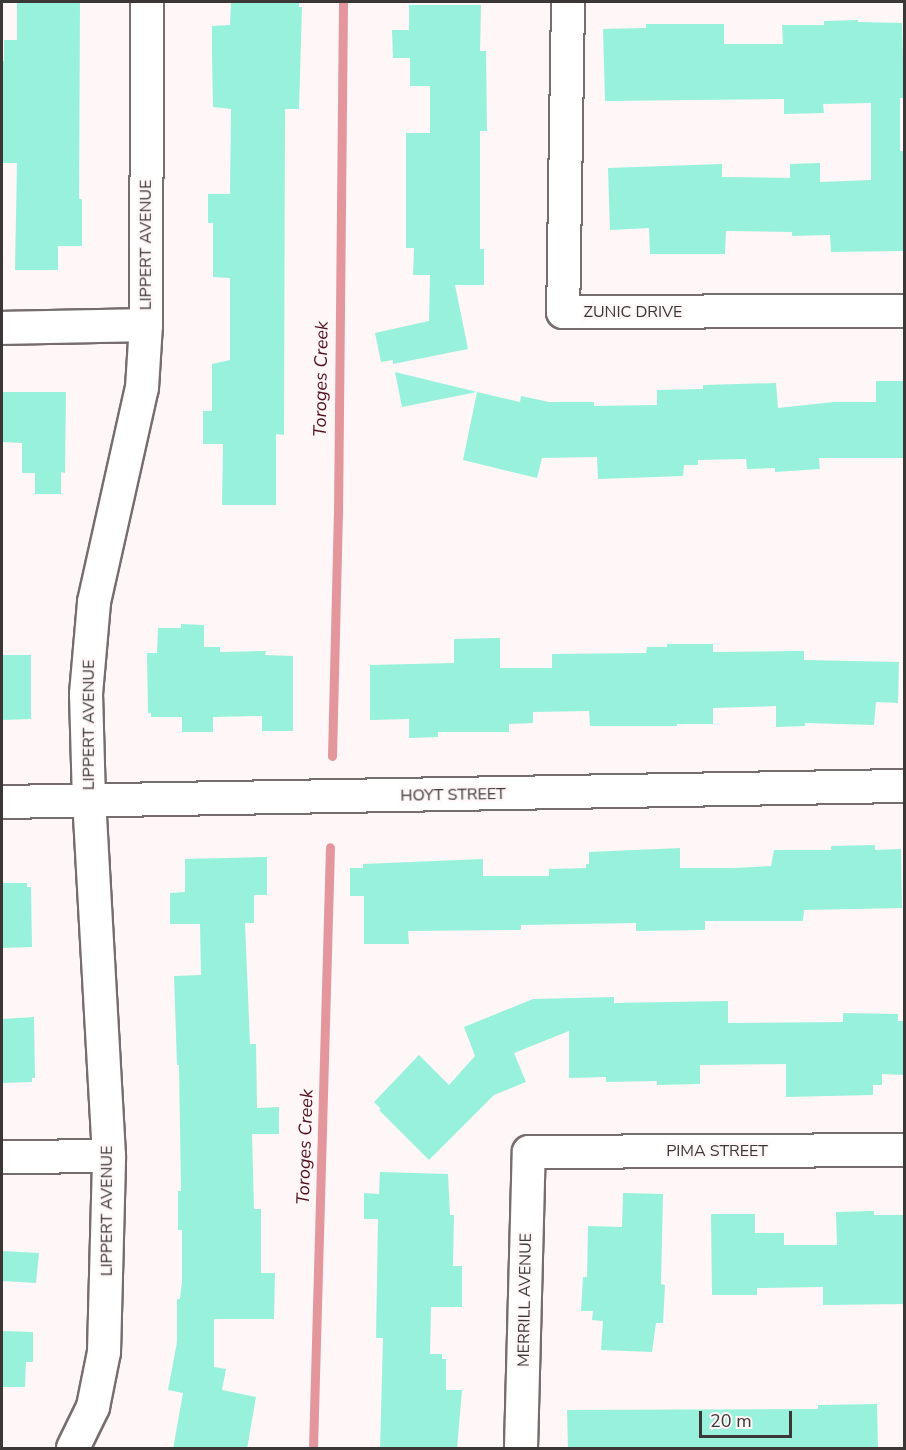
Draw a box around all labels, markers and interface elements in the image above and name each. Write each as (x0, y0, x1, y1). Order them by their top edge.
street label: LIPPERT AVENUE (136, 180, 156, 310)
street label: ZUNIC DRIVE (584, 302, 682, 322)
water label: Toroges Creek (309, 321, 333, 437)
street label: LIPPERT AVENUE (79, 660, 99, 790)
street label: HOYT STREET (400, 784, 506, 806)
water label: Toroges Creek (292, 1089, 318, 1205)
street label: PIMA STREET (666, 1141, 768, 1161)
street label: LIPPERT AVENUE (97, 1146, 117, 1276)
street label: MERRILL AVENUE (514, 1233, 536, 1367)
scale bar (702, 1399, 795, 1437)
text: 20 m (710, 1409, 752, 1433)

